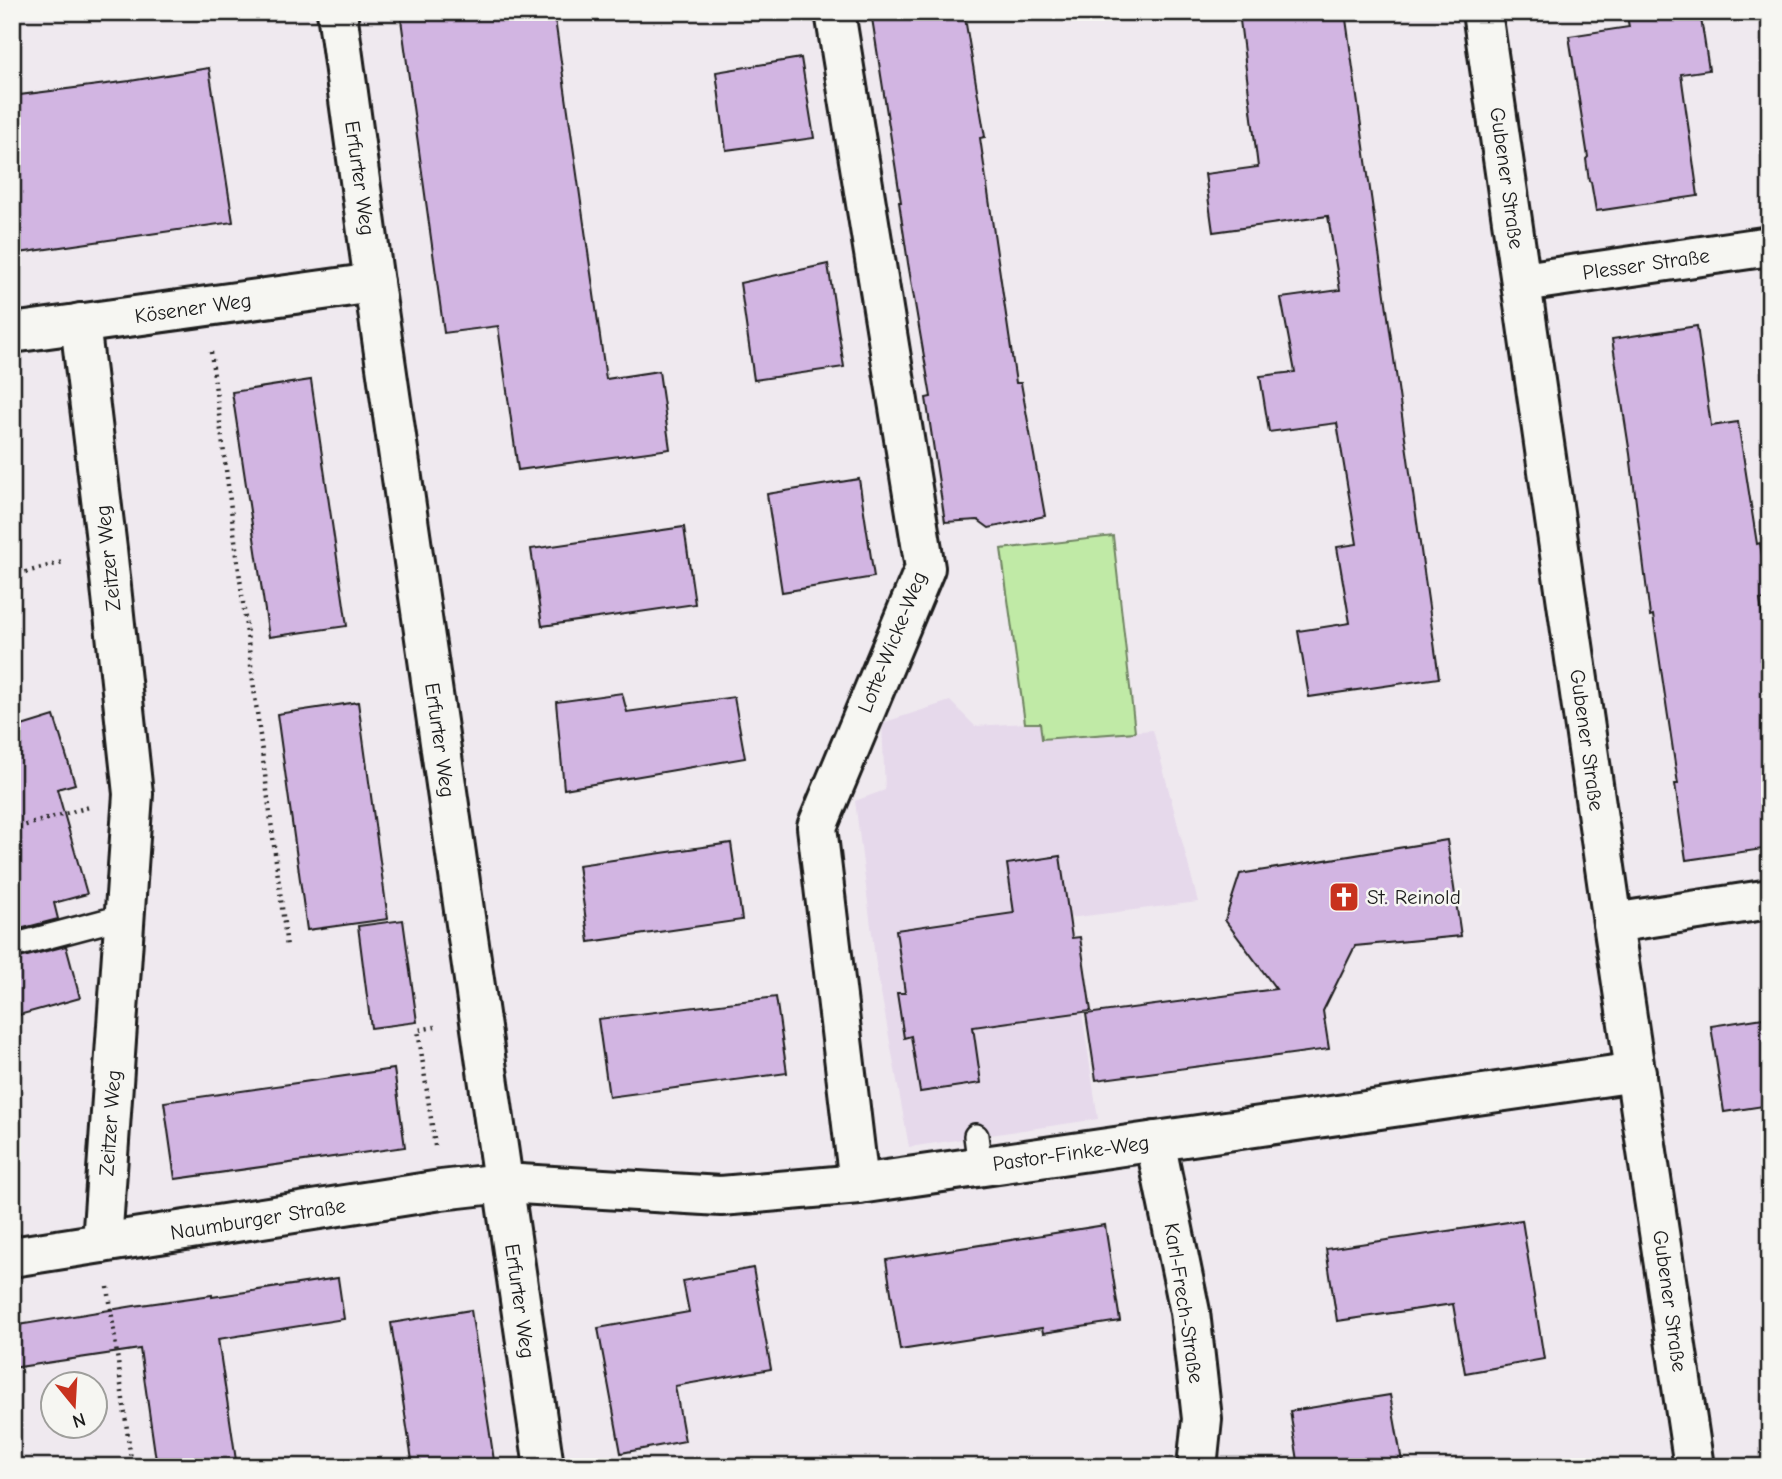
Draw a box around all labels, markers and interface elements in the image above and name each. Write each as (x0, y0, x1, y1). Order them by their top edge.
street label: Gubener Straße (1485, 106, 1529, 250)
street label: Erfurter Weg (340, 119, 380, 237)
street label: Plesser Straße (1581, 243, 1711, 285)
street label: Kösener Weg (133, 288, 253, 328)
street label: Zeitzer Weg (91, 504, 125, 612)
street label: Lotte-Wicke-Weg (853, 568, 931, 716)
street label: Gubener Straße (1565, 668, 1609, 812)
street label: Erfurter Weg (420, 681, 460, 799)
church icon: St. Reinold (1327, 880, 1361, 914)
place label: St. Reinold (1367, 885, 1461, 909)
street label: Zeitzer Weg (94, 1069, 126, 1177)
street label: Pastor-Finke-Weg (991, 1130, 1151, 1176)
street label: Naumburger Straße (169, 1193, 347, 1245)
street label: Karl-Frech-Straße (1159, 1221, 1209, 1385)
street label: Gubener Straße (1648, 1229, 1692, 1373)
street label: Erfurter Weg (500, 1242, 540, 1360)
north arrow (38, 1370, 108, 1440)
text: N (70, 1408, 88, 1433)

